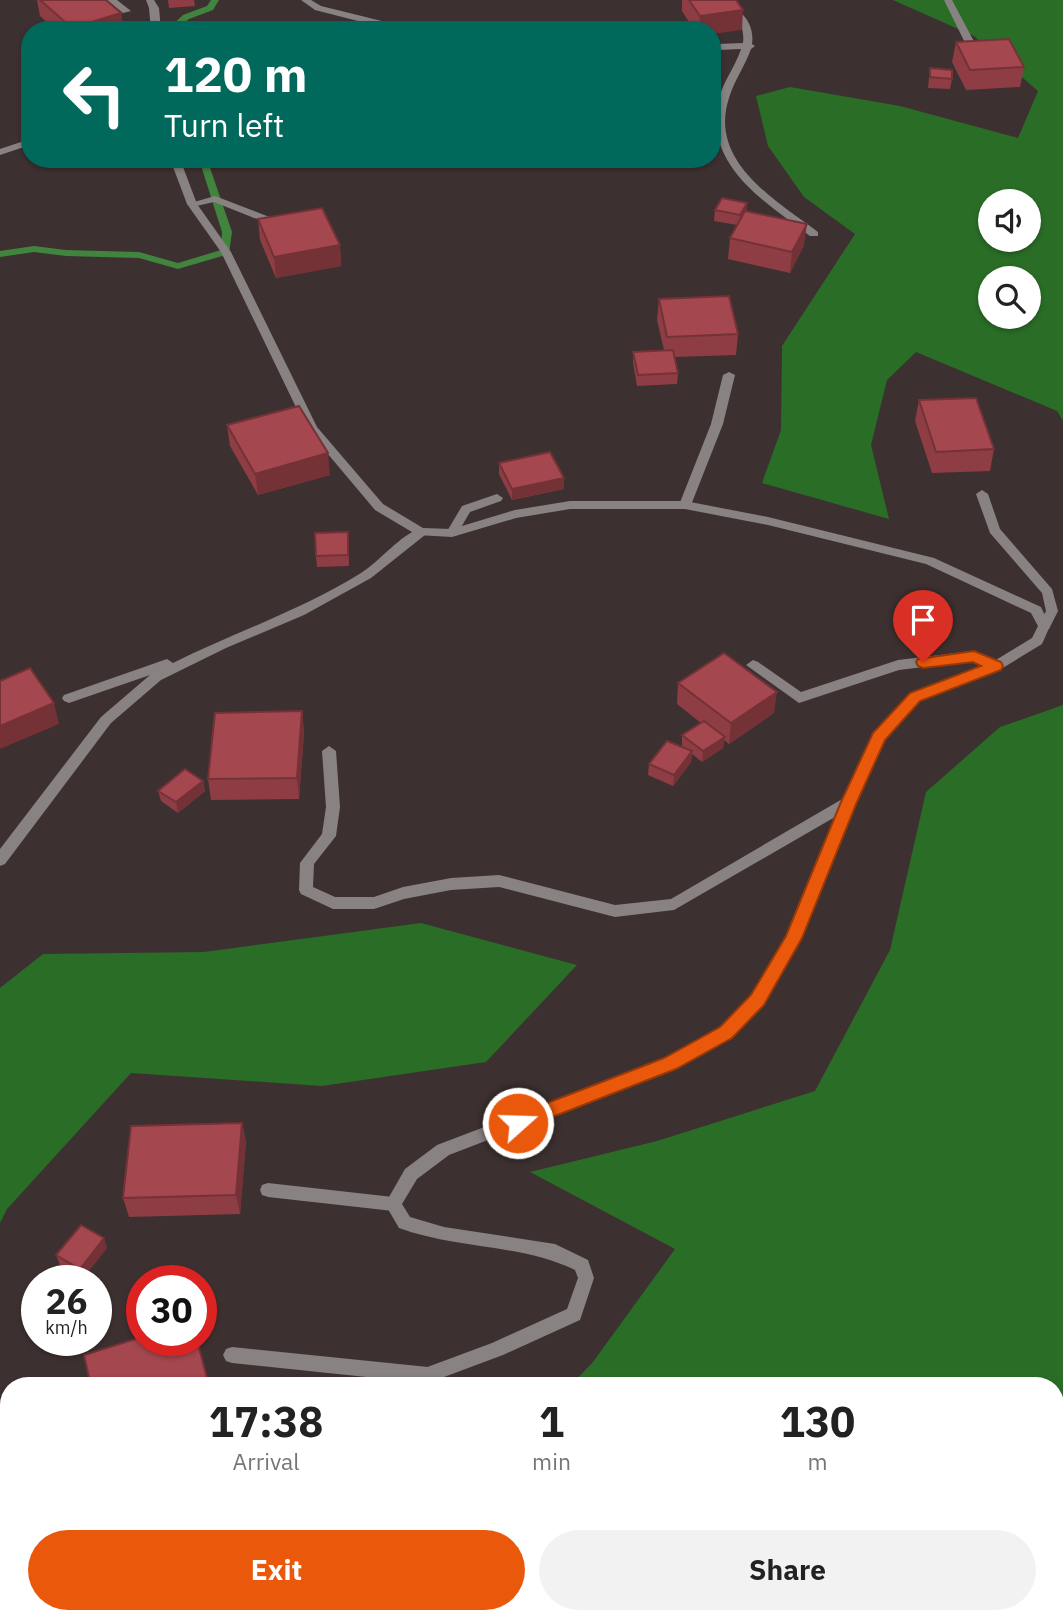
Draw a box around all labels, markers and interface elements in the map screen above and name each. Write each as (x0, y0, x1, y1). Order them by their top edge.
text: 120 m (164, 42, 308, 105)
icon: left (49, 49, 140, 140)
text: Turn left (164, 104, 284, 146)
map controls (978, 189, 1041, 329)
button: sound (978, 189, 1041, 252)
button: search (978, 266, 1041, 329)
pin (893, 590, 953, 662)
icon: arrive (904, 601, 942, 639)
position arrow (481, 1086, 555, 1160)
speed limit sign: 30 (126, 1265, 217, 1356)
text: 26 (45, 1278, 88, 1324)
text: km/h (45, 1316, 88, 1339)
text: 17:38 (209, 1394, 323, 1449)
text: 1 (539, 1394, 564, 1449)
text: 130 (780, 1394, 855, 1449)
text: Arrival (233, 1446, 300, 1476)
text: min (532, 1446, 571, 1476)
text: m (807, 1446, 828, 1476)
button: Exit (28, 1530, 525, 1610)
button: Share (539, 1530, 1036, 1610)

